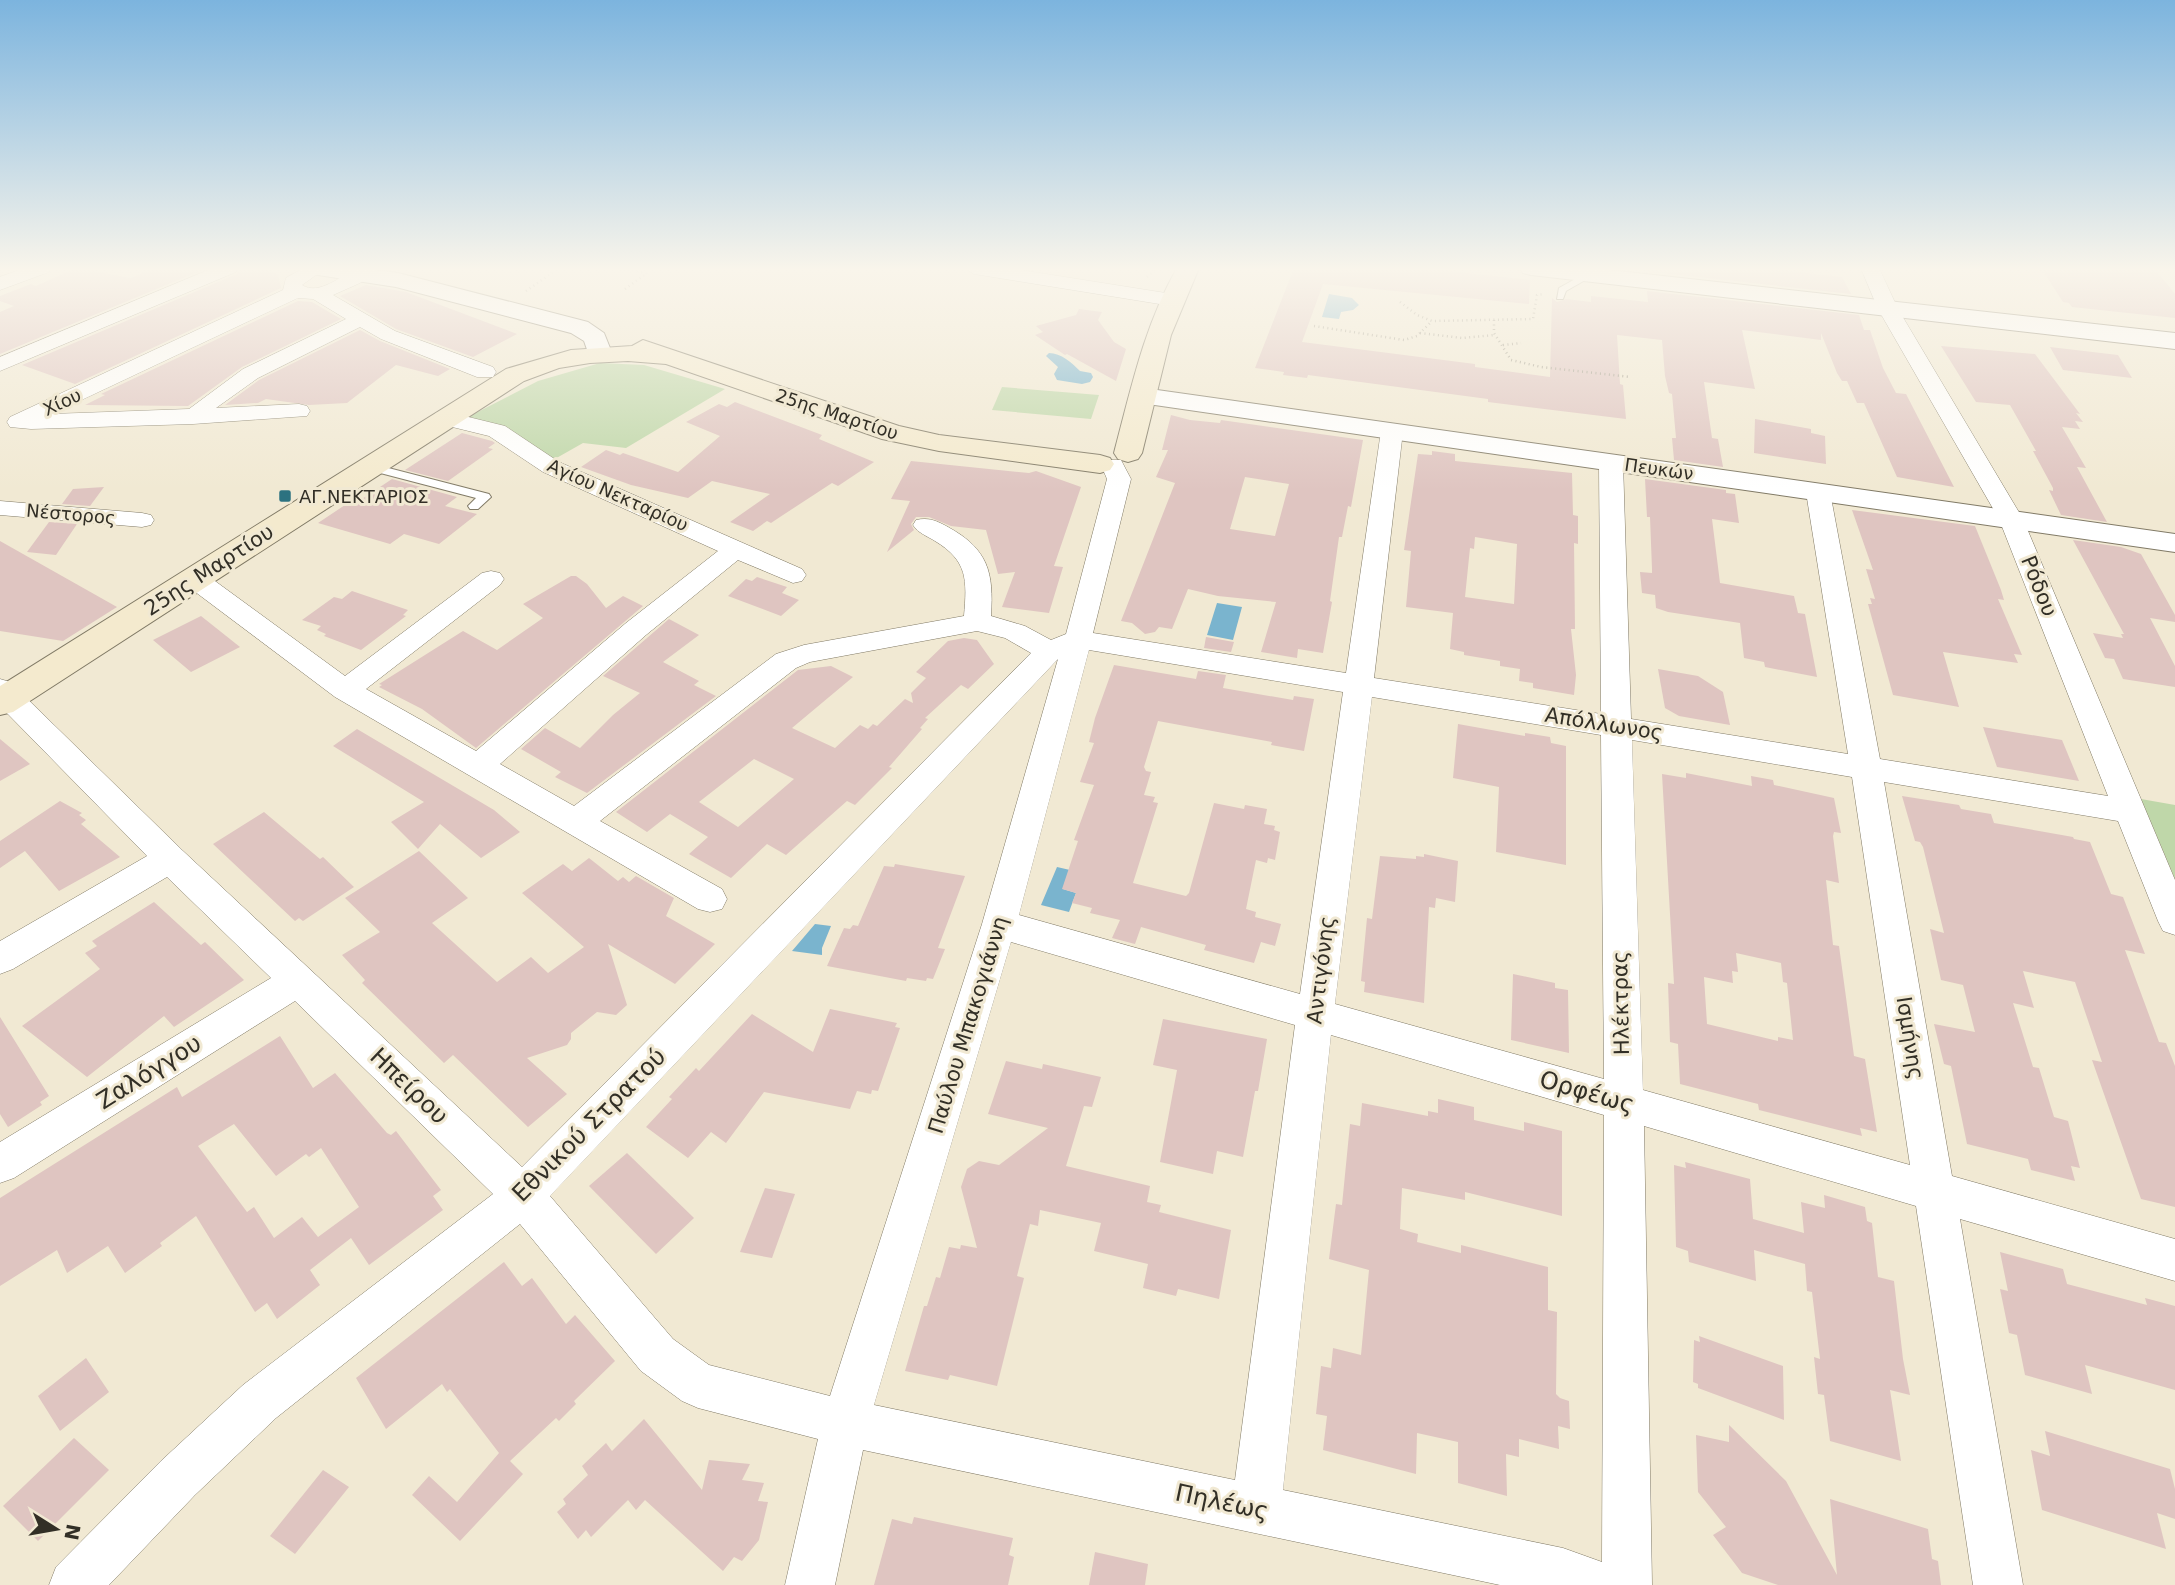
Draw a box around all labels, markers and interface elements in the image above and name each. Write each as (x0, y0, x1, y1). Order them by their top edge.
street label: Χίου (40, 384, 84, 420)
street label: 25ης Μαρτίου (773, 384, 901, 444)
street label: Πευκών (1623, 454, 1695, 484)
street label: Αγίου Νεκταρίου (544, 455, 692, 535)
place label: ΑΓ.ΝΕΚΤΑΡΙΟΣ (299, 486, 429, 507)
marker: ΑΓ.ΝΕΚΤΑΡΙΟΣ (277, 488, 293, 504)
street label: Νέστορος (26, 500, 116, 528)
street label: 25ης Μαρτίου (140, 519, 278, 621)
street label: Ρόδου (2016, 552, 2062, 620)
street label: Απόλλωνος (1543, 703, 1665, 745)
street label: Παύλου Μπακογιάννη (924, 913, 1012, 1137)
street label: Αντιγόνης (1302, 915, 1340, 1025)
street label: Ηλέκτρας (1608, 951, 1634, 1055)
street label: Ισμήνης (1892, 995, 1928, 1081)
street label: Ζαλόγγου (91, 1029, 207, 1115)
street label: Ηπείρου (364, 1042, 454, 1130)
street label: Εθνικού Στρατού (506, 1042, 672, 1208)
street label: Ορφέως (1536, 1065, 1638, 1119)
street label: Πηλέως (1173, 1478, 1271, 1526)
north arrow (21, 1494, 91, 1564)
text: N (60, 1522, 85, 1542)

